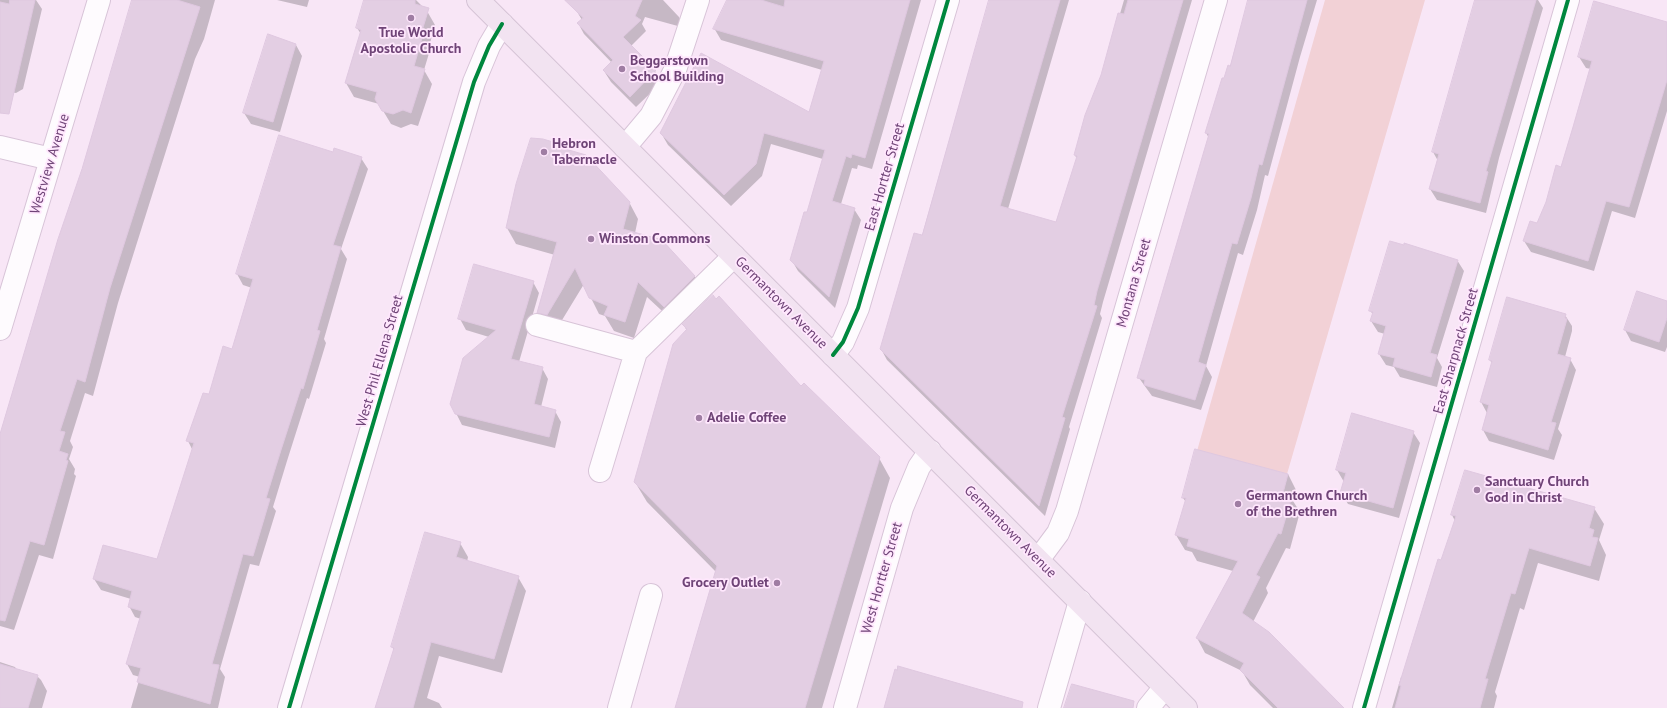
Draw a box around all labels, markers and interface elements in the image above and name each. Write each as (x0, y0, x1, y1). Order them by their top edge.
marker: True World Apostolic Church (406, 13, 416, 23)
place label: True World Apostolic Church (361, 25, 461, 58)
place label: Beggarstown School Building (630, 53, 724, 86)
marker: Beggarstown School Building (617, 64, 627, 74)
street label: Westview Avenue (27, 112, 73, 216)
street label: East Hortter Street (862, 121, 908, 233)
place label: Hebron Tabernacle (552, 136, 617, 168)
marker: Hebron Tabernacle (539, 147, 549, 157)
place label: Winston Commons (599, 231, 710, 247)
marker: Winston Commons (586, 234, 596, 244)
street label: Montana Street (1113, 236, 1155, 330)
street label: Germantown Avenue (731, 253, 831, 353)
street label: East Sharpnack Street (1430, 286, 1482, 416)
street label: West Phil Ellena Street (353, 293, 407, 429)
place label: Adelie Coffee (707, 410, 786, 426)
marker: Adelie Coffee (694, 413, 704, 423)
place label: Sanctuary Church God in Christ (1485, 474, 1589, 506)
street label: Germantown Avenue (960, 482, 1060, 582)
marker: Sanctuary Church God in Christ (1472, 485, 1482, 495)
place label: Germantown Church of the Brethren (1246, 488, 1367, 520)
marker: Germantown Church of the Brethren (1233, 499, 1243, 509)
street label: West Hortter Street (858, 520, 906, 636)
place label: Grocery Outlet (682, 575, 769, 591)
marker: Grocery Outlet (772, 578, 782, 588)

